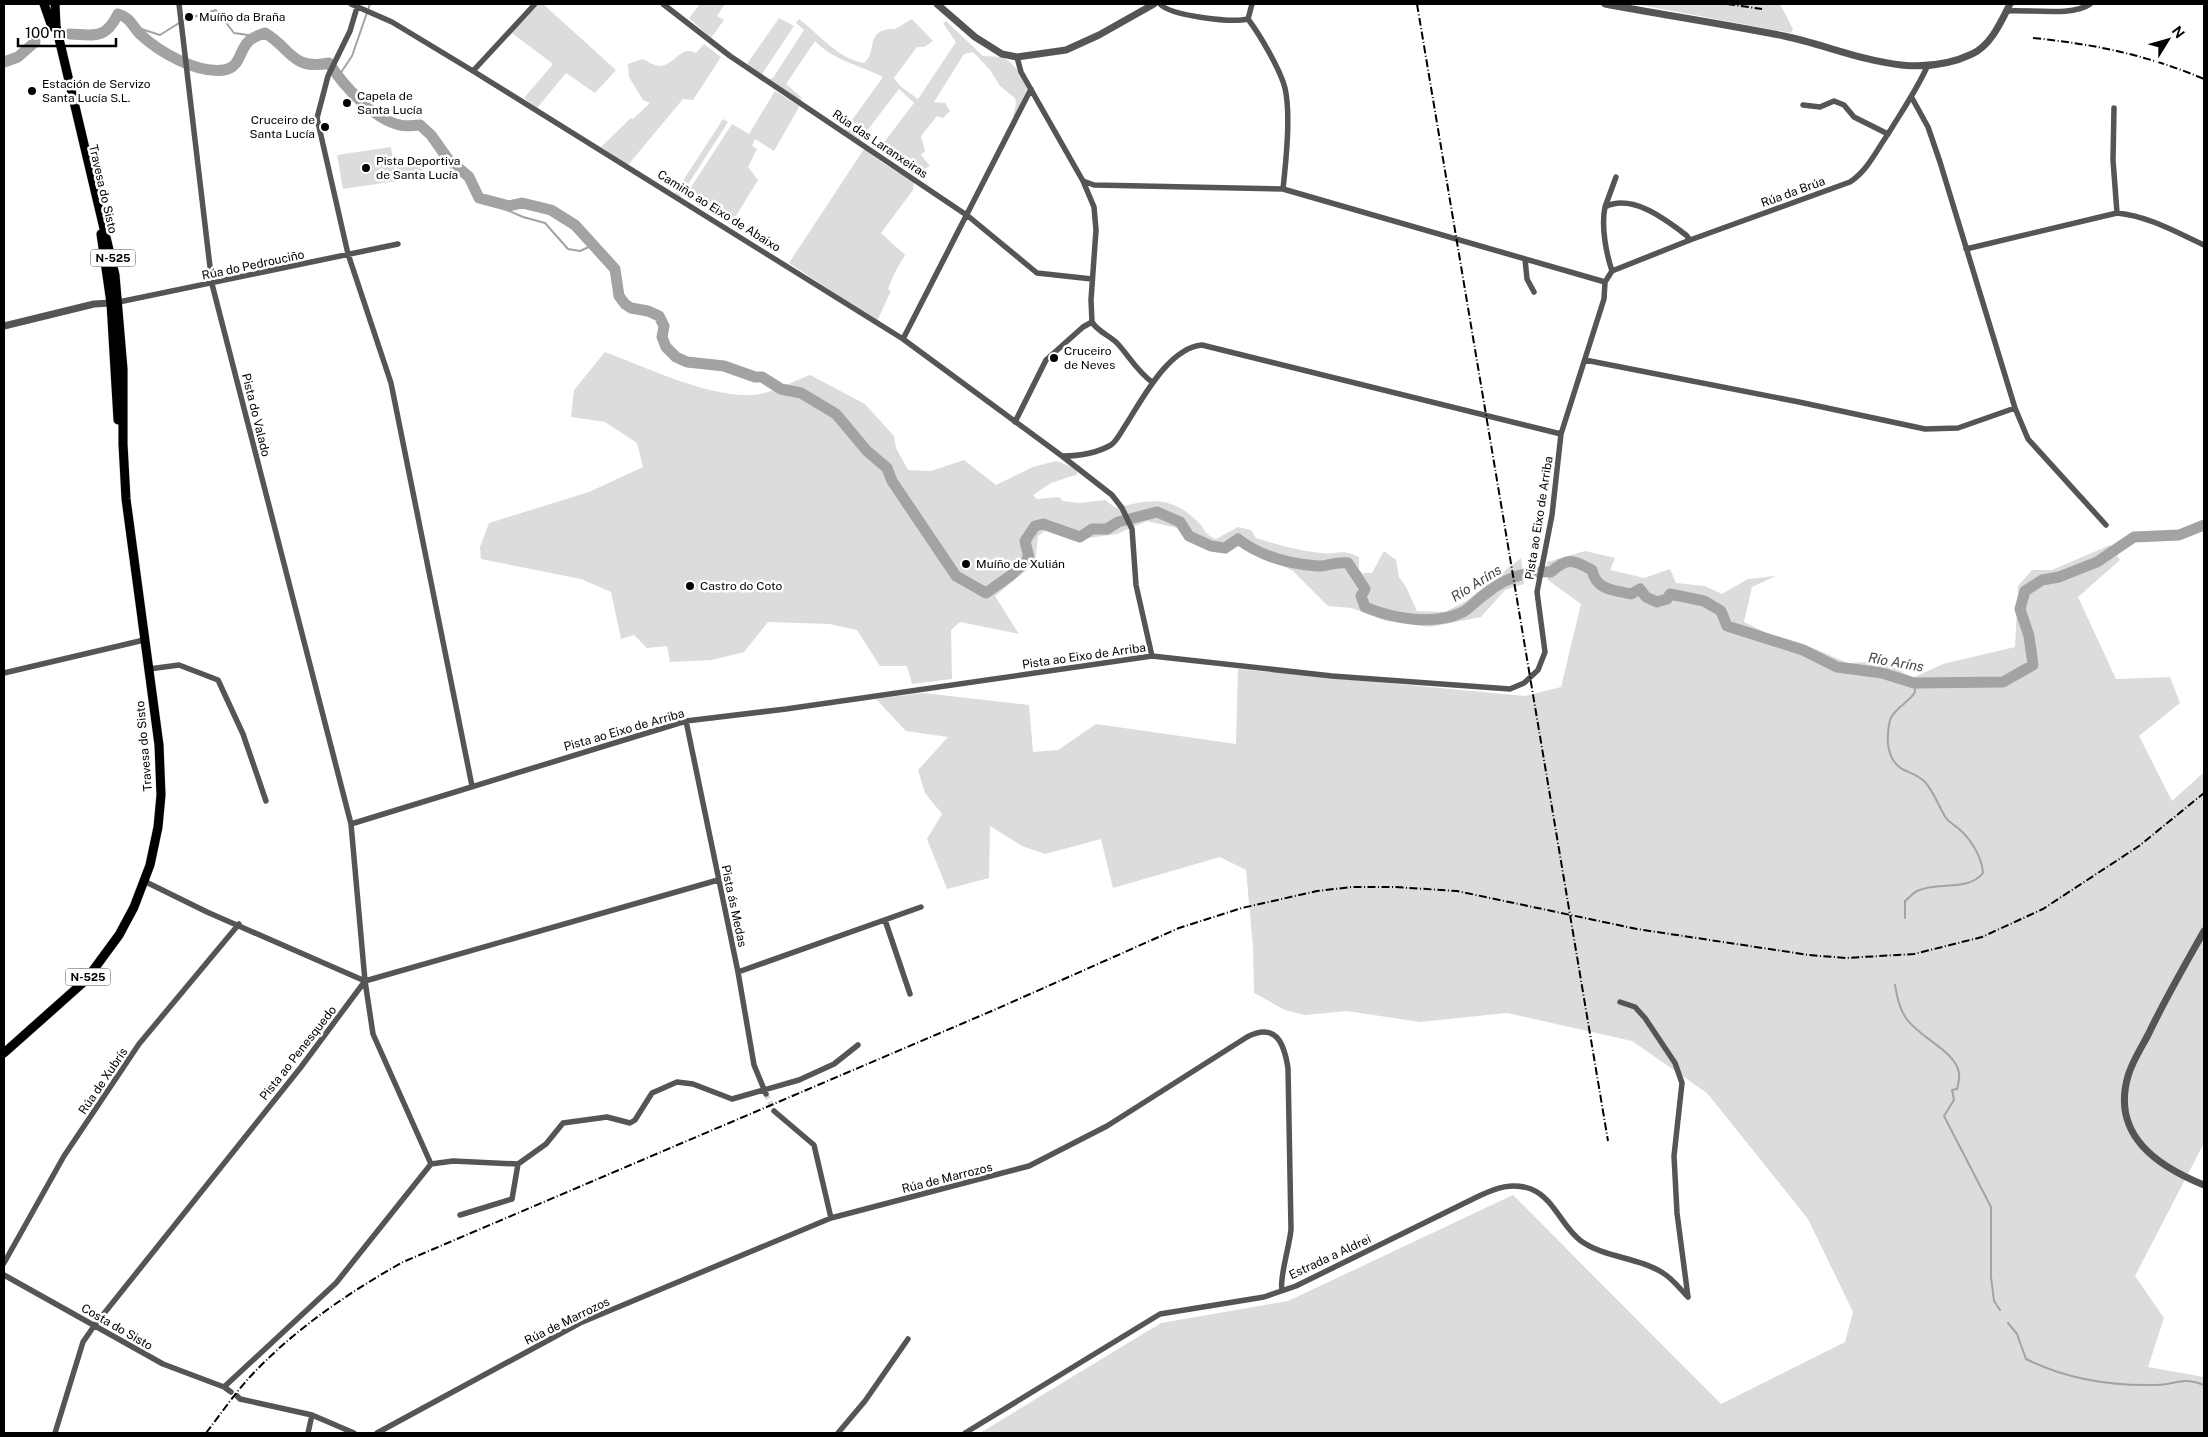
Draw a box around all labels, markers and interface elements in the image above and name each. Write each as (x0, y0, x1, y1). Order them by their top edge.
place label: Muíño da Braña (199, 10, 285, 24)
marker: Muíño da Braña (183, 11, 195, 23)
scale bar (18, 15, 115, 47)
north arrow (2143, 15, 2193, 65)
text: N (2169, 23, 2188, 41)
text: 100 m (25, 24, 66, 41)
place label: Estación de Servizo Santa Lucía S.L. (42, 77, 151, 105)
marker: Estación de Servizo Santa Lucía S.L. (26, 85, 38, 97)
place label: Capela de Santa Lucía (357, 89, 422, 117)
marker: Capela de Santa Lucía (341, 97, 353, 109)
street label: Rúa das Laranxeiras (830, 107, 930, 181)
place label: Cruceiro de Santa Lucía (250, 113, 315, 141)
marker: Cruceiro de Santa Lucía (319, 121, 331, 133)
street label: Travesa do Sisto (86, 143, 120, 235)
place label: Pista Deportiva de Santa Lucía (376, 154, 460, 182)
marker: Pista Deportiva de Santa Lucía (360, 162, 372, 174)
street label: Camiño ao Eixo de Abaixo (655, 167, 783, 255)
street label: Rúa da Brúa (1759, 174, 1827, 210)
street label: Rúa do Pedrouciño (201, 247, 306, 283)
road number: N-525 (90, 250, 136, 266)
place label: Cruceiro de Neves (1064, 344, 1115, 372)
marker: Cruceiro de Neves (1048, 352, 1060, 364)
street label: Pista do Valado (239, 372, 273, 458)
street label: Pista ao Eixo de Arriba (1522, 455, 1556, 581)
place label: Muíño de Xulián (976, 557, 1065, 571)
marker: Muíño de Xulián (960, 558, 972, 570)
water label: Río Aríns (1448, 561, 1504, 605)
place label: Castro do Coto (700, 579, 782, 593)
marker: Castro do Coto (684, 580, 696, 592)
street label: Pista ao Eixo de Arriba (1021, 640, 1147, 672)
water label: Río Aríns (1867, 649, 1925, 675)
street label: Travesa do Sisto (133, 700, 155, 792)
street label: Pista ao Eixo de Arriba (562, 706, 686, 754)
street label: Pista ás Medas (718, 864, 750, 948)
road number: N-525 (66, 969, 110, 986)
street label: Pista ao Penesquedo (257, 1003, 339, 1103)
street label: Rúa de Xubrís (76, 1045, 130, 1117)
street label: Rúa de Marrozos (900, 1160, 994, 1196)
street label: Estrada a Aldrei (1287, 1232, 1373, 1282)
street label: Rúa de Marrozos (522, 1294, 612, 1348)
street label: Costa do Sisto (79, 1301, 155, 1353)

